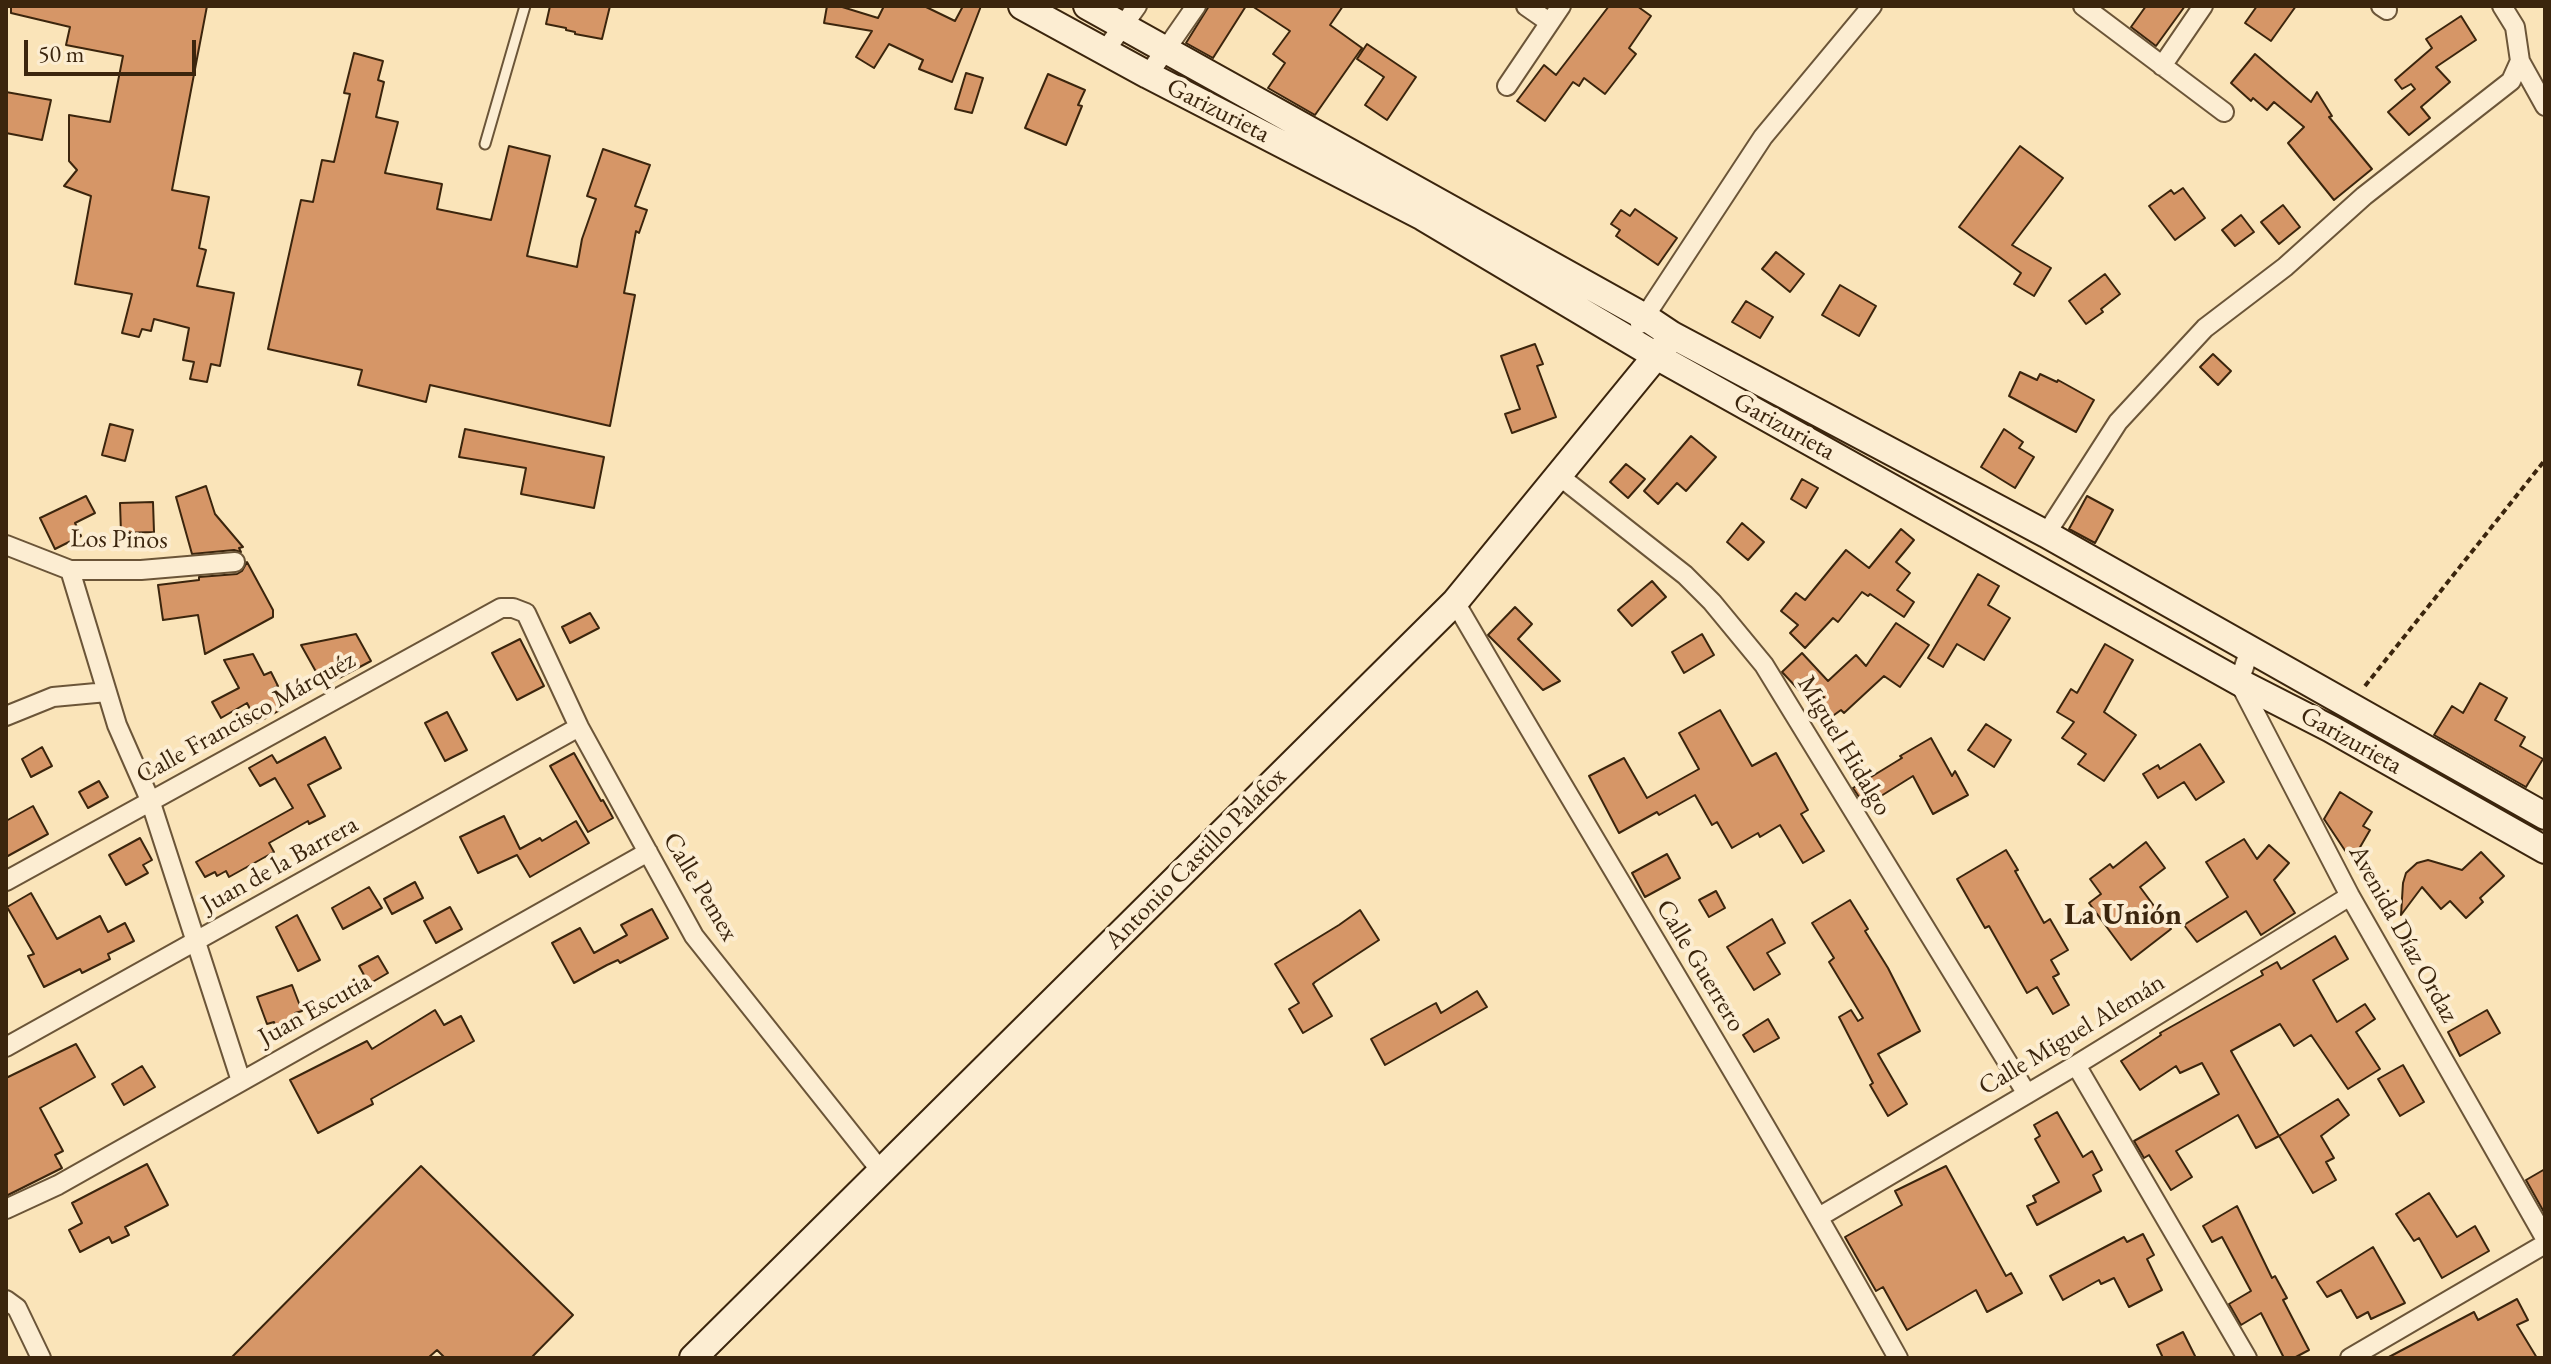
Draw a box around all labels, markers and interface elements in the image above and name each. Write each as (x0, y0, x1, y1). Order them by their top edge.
scale bar (28, 24, 200, 74)
text: 50 m (38, 38, 85, 69)
street label: Garizurieta (1161, 72, 1275, 150)
street label: Garizurieta (1728, 386, 1840, 468)
street label: Los Pinos (70, 524, 168, 556)
street label: Calle Francisco Márquéz (131, 645, 361, 791)
street label: Miguel Hidalgo (1790, 670, 1898, 822)
street label: Garizurieta (2295, 700, 2407, 782)
street label: Antonio Castillo Palafox (1099, 762, 1293, 956)
street label: Juan de la Barrera (196, 809, 364, 921)
street label: Calle Pemex (655, 827, 745, 947)
street label: Avenida Díaz Ordaz (2341, 840, 2465, 1028)
street label: Calle Guerrero (1648, 894, 1752, 1038)
district label: La Unión (2064, 898, 2182, 934)
street label: Juan Escutia (253, 966, 377, 1054)
street label: Calle Miguel Alemán (1973, 967, 2171, 1103)

